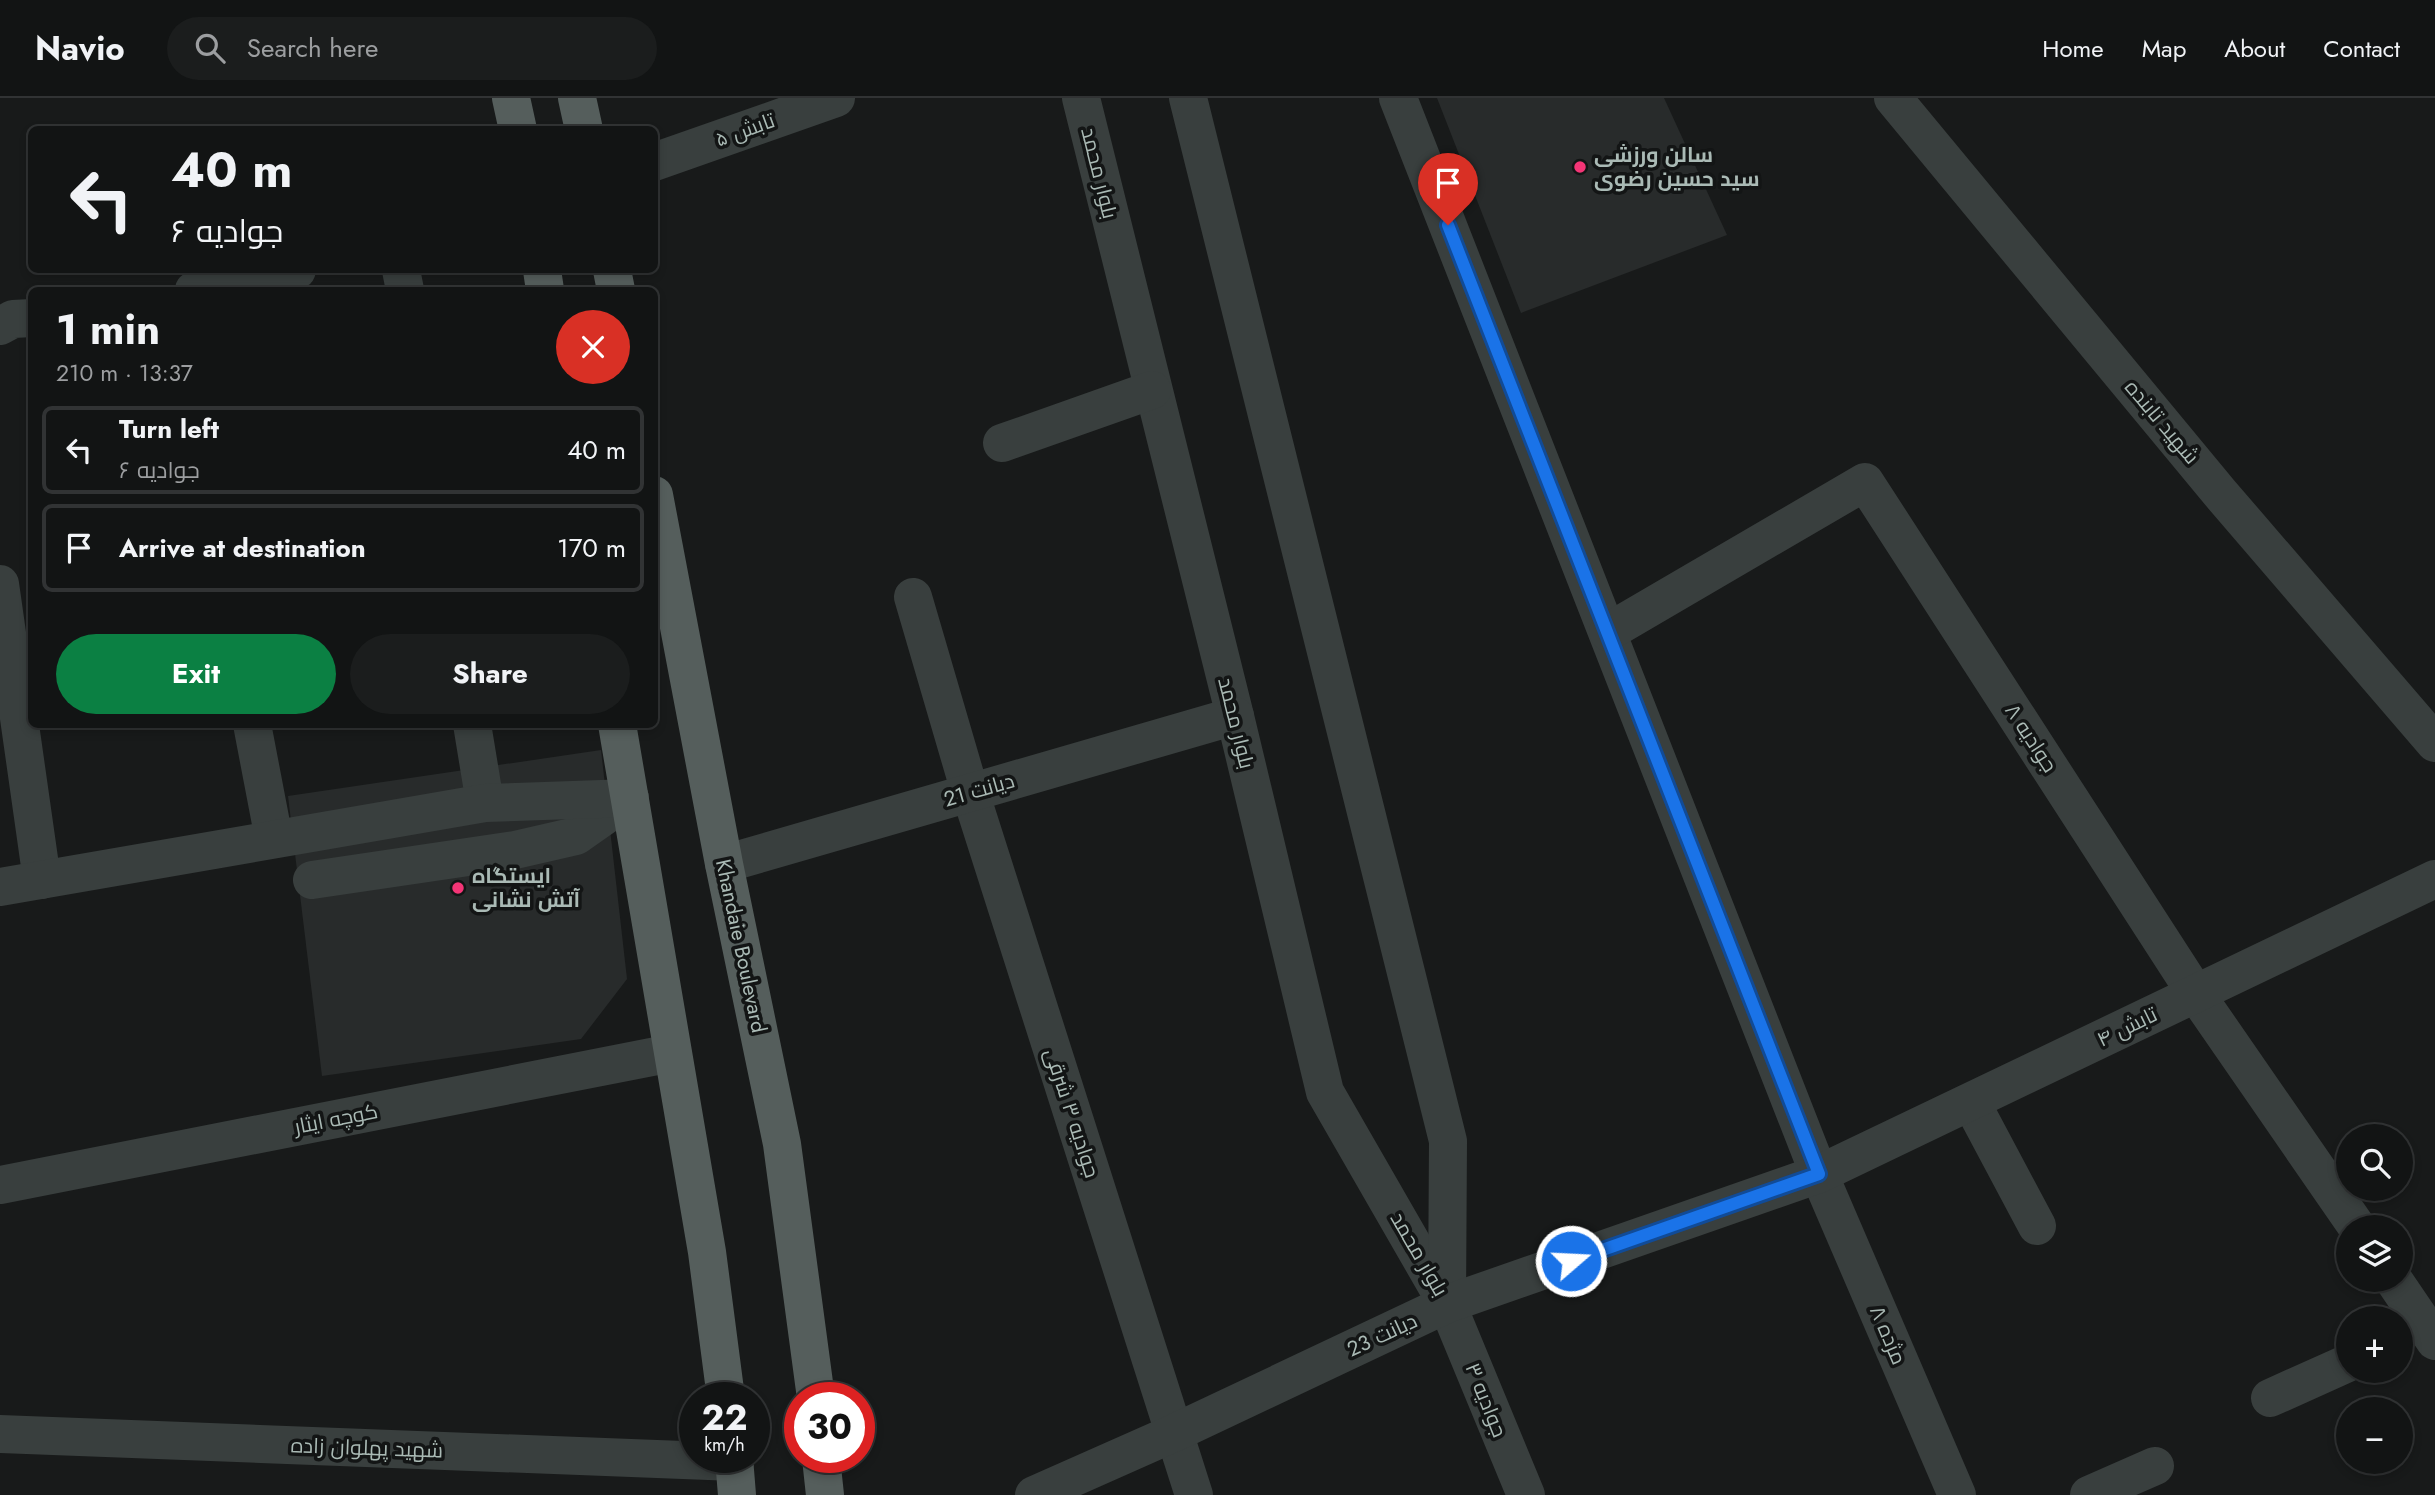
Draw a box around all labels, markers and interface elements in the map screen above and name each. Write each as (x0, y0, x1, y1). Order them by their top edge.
search box (167, 17, 657, 80)
text: Navio (35, 25, 125, 72)
icon: search (191, 29, 229, 67)
text: Search here (247, 29, 378, 67)
text: Home (2042, 31, 2104, 66)
text: Map (2142, 31, 2186, 66)
text: About (2224, 31, 2285, 66)
text: Contact (2323, 31, 2400, 66)
street label: تابش ۵ (711, 105, 779, 155)
street label: بلوار محمد (1073, 124, 1125, 222)
text: 40 m (171, 135, 293, 205)
place label: سالن ورزشی سید حسین رضوی (1594, 140, 1760, 194)
pin (1418, 153, 1478, 225)
icon: left (56, 154, 147, 245)
marker: سالن ورزشی سید حسین رضوی (1572, 159, 1588, 175)
icon: arrive (1429, 164, 1467, 202)
text: جوادیه ۶ (171, 208, 283, 254)
text: 1 min (56, 299, 160, 360)
button: close (556, 310, 630, 384)
text: 210 m · 13:37 (56, 356, 193, 390)
street label: شهید تابنده (2118, 373, 2206, 471)
text: Turn left (119, 410, 219, 448)
icon: left (60, 431, 98, 469)
text: 40 m (567, 431, 626, 469)
text: جوادیه ۶ (119, 453, 200, 487)
icon: arrive (60, 529, 98, 567)
text: Arrive at destination (119, 529, 366, 567)
text: 170 m (557, 529, 626, 567)
button: Exit (56, 634, 336, 714)
button: Share (350, 634, 630, 714)
street label: بلوار محمد (1210, 674, 1262, 772)
street label: جوادیه ۸ (1998, 698, 2064, 778)
street label: دیانت 21 (940, 766, 1018, 814)
street label: Khandaie Boulevard (708, 856, 774, 1036)
place label: ایستگاه آتش نشانی (472, 861, 580, 915)
marker: ایستگاه آتش نشانی (450, 880, 466, 896)
street label: تابش ۴ (2092, 999, 2163, 1054)
street label: جوادیه ۳ شرقی (1037, 1044, 1107, 1182)
street label: کوچه ایثار (291, 1096, 380, 1142)
map controls (2336, 1124, 2413, 1474)
button: search (2336, 1124, 2413, 1201)
street label: بلوار محمد (1383, 1206, 1455, 1302)
button: layers (2336, 1215, 2413, 1292)
position arrow (1534, 1224, 1608, 1298)
street label: مژده ۸ (1862, 1301, 1914, 1369)
street label: دیانت 23 (1342, 1306, 1422, 1364)
button: + (2336, 1306, 2413, 1383)
street label: جوادیه ۳ (1458, 1358, 1514, 1442)
speed limit sign: 30 (784, 1382, 875, 1473)
text: 22 (702, 1393, 747, 1443)
button: − (2336, 1397, 2413, 1474)
street label: شهید پهلوان زاده (290, 1430, 444, 1466)
text: km/h (704, 1432, 745, 1458)

